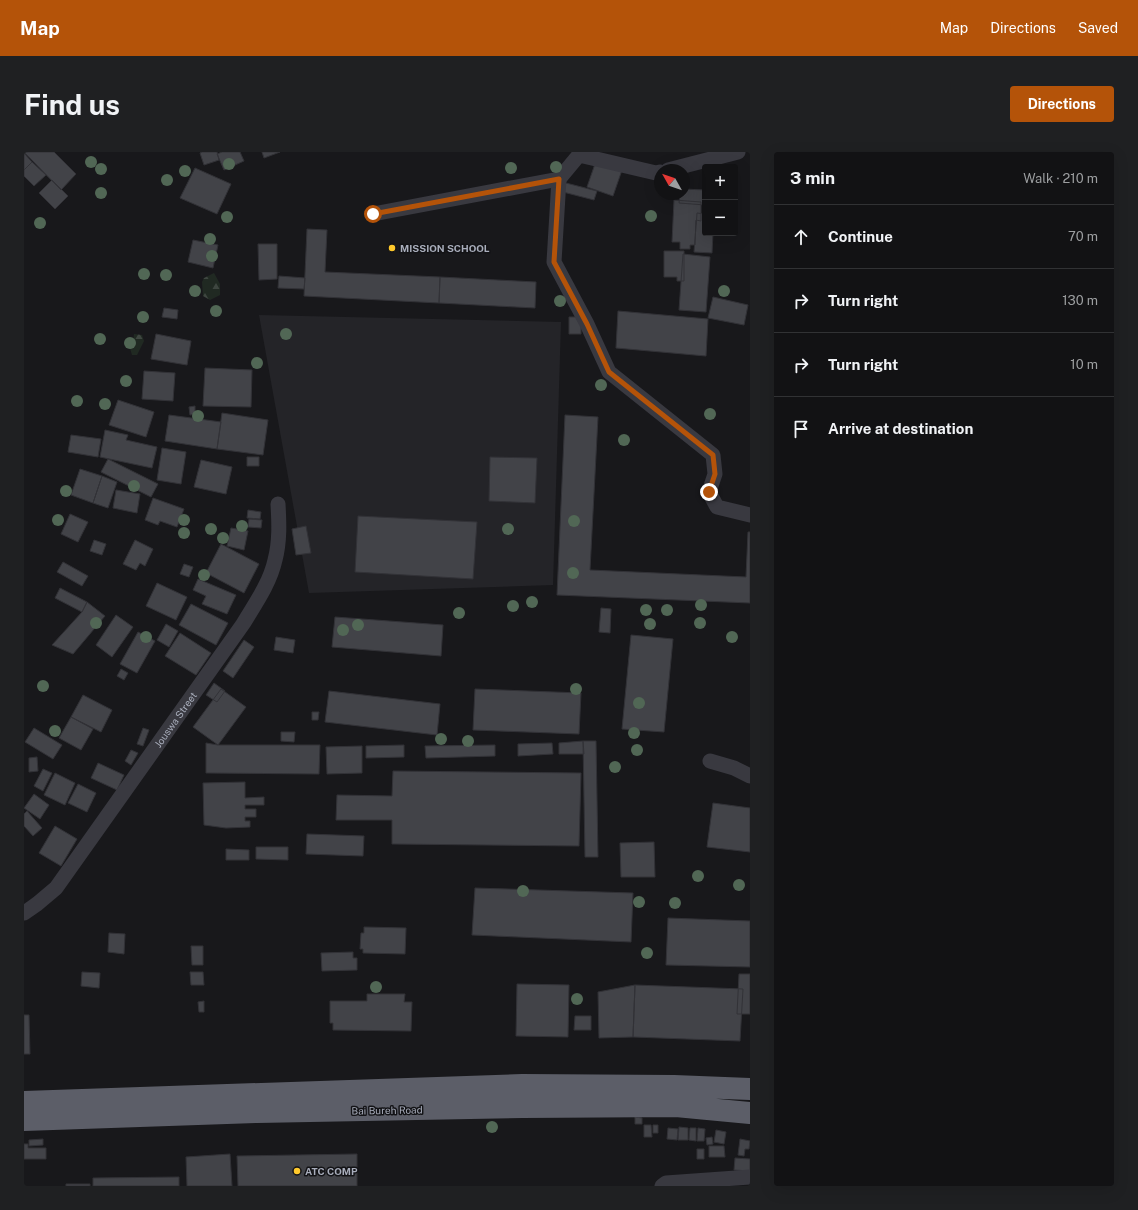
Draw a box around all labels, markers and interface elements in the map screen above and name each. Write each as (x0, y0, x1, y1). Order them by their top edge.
text: Map (20, 17, 60, 39)
text: Map (940, 20, 968, 36)
text: Directions (990, 20, 1056, 36)
text: Saved (1078, 20, 1118, 36)
button: Directions (1010, 86, 1114, 122)
text: Find us (24, 88, 120, 121)
north arrow (654, 164, 690, 200)
map controls (702, 164, 738, 236)
button: + (702, 164, 738, 200)
text: 3 min (790, 168, 835, 188)
text: Walk · 210 m (1023, 171, 1098, 186)
button: − (702, 200, 738, 236)
route start (364, 205, 382, 223)
icon: ahead (790, 226, 812, 248)
text: Continue (828, 228, 893, 245)
text: 70 m (1068, 229, 1098, 244)
place label: MISSION SCHOOL (400, 242, 490, 254)
marker: MISSION SCHOOL (387, 243, 397, 253)
icon: right (790, 290, 812, 312)
text: Turn right (828, 292, 898, 309)
text: 130 m (1062, 293, 1098, 308)
icon: right (790, 354, 812, 376)
text: Turn right (828, 356, 898, 373)
text: 10 m (1070, 357, 1098, 372)
icon: arrive (790, 418, 812, 440)
text: Arrive at destination (828, 420, 973, 437)
route end (700, 483, 718, 501)
street label: Jouswa Street (152, 689, 199, 750)
street label: Bai Bureh Road (351, 1103, 423, 1117)
place label: ATC COMP (305, 1165, 358, 1177)
marker: ATC COMP (292, 1166, 302, 1176)

